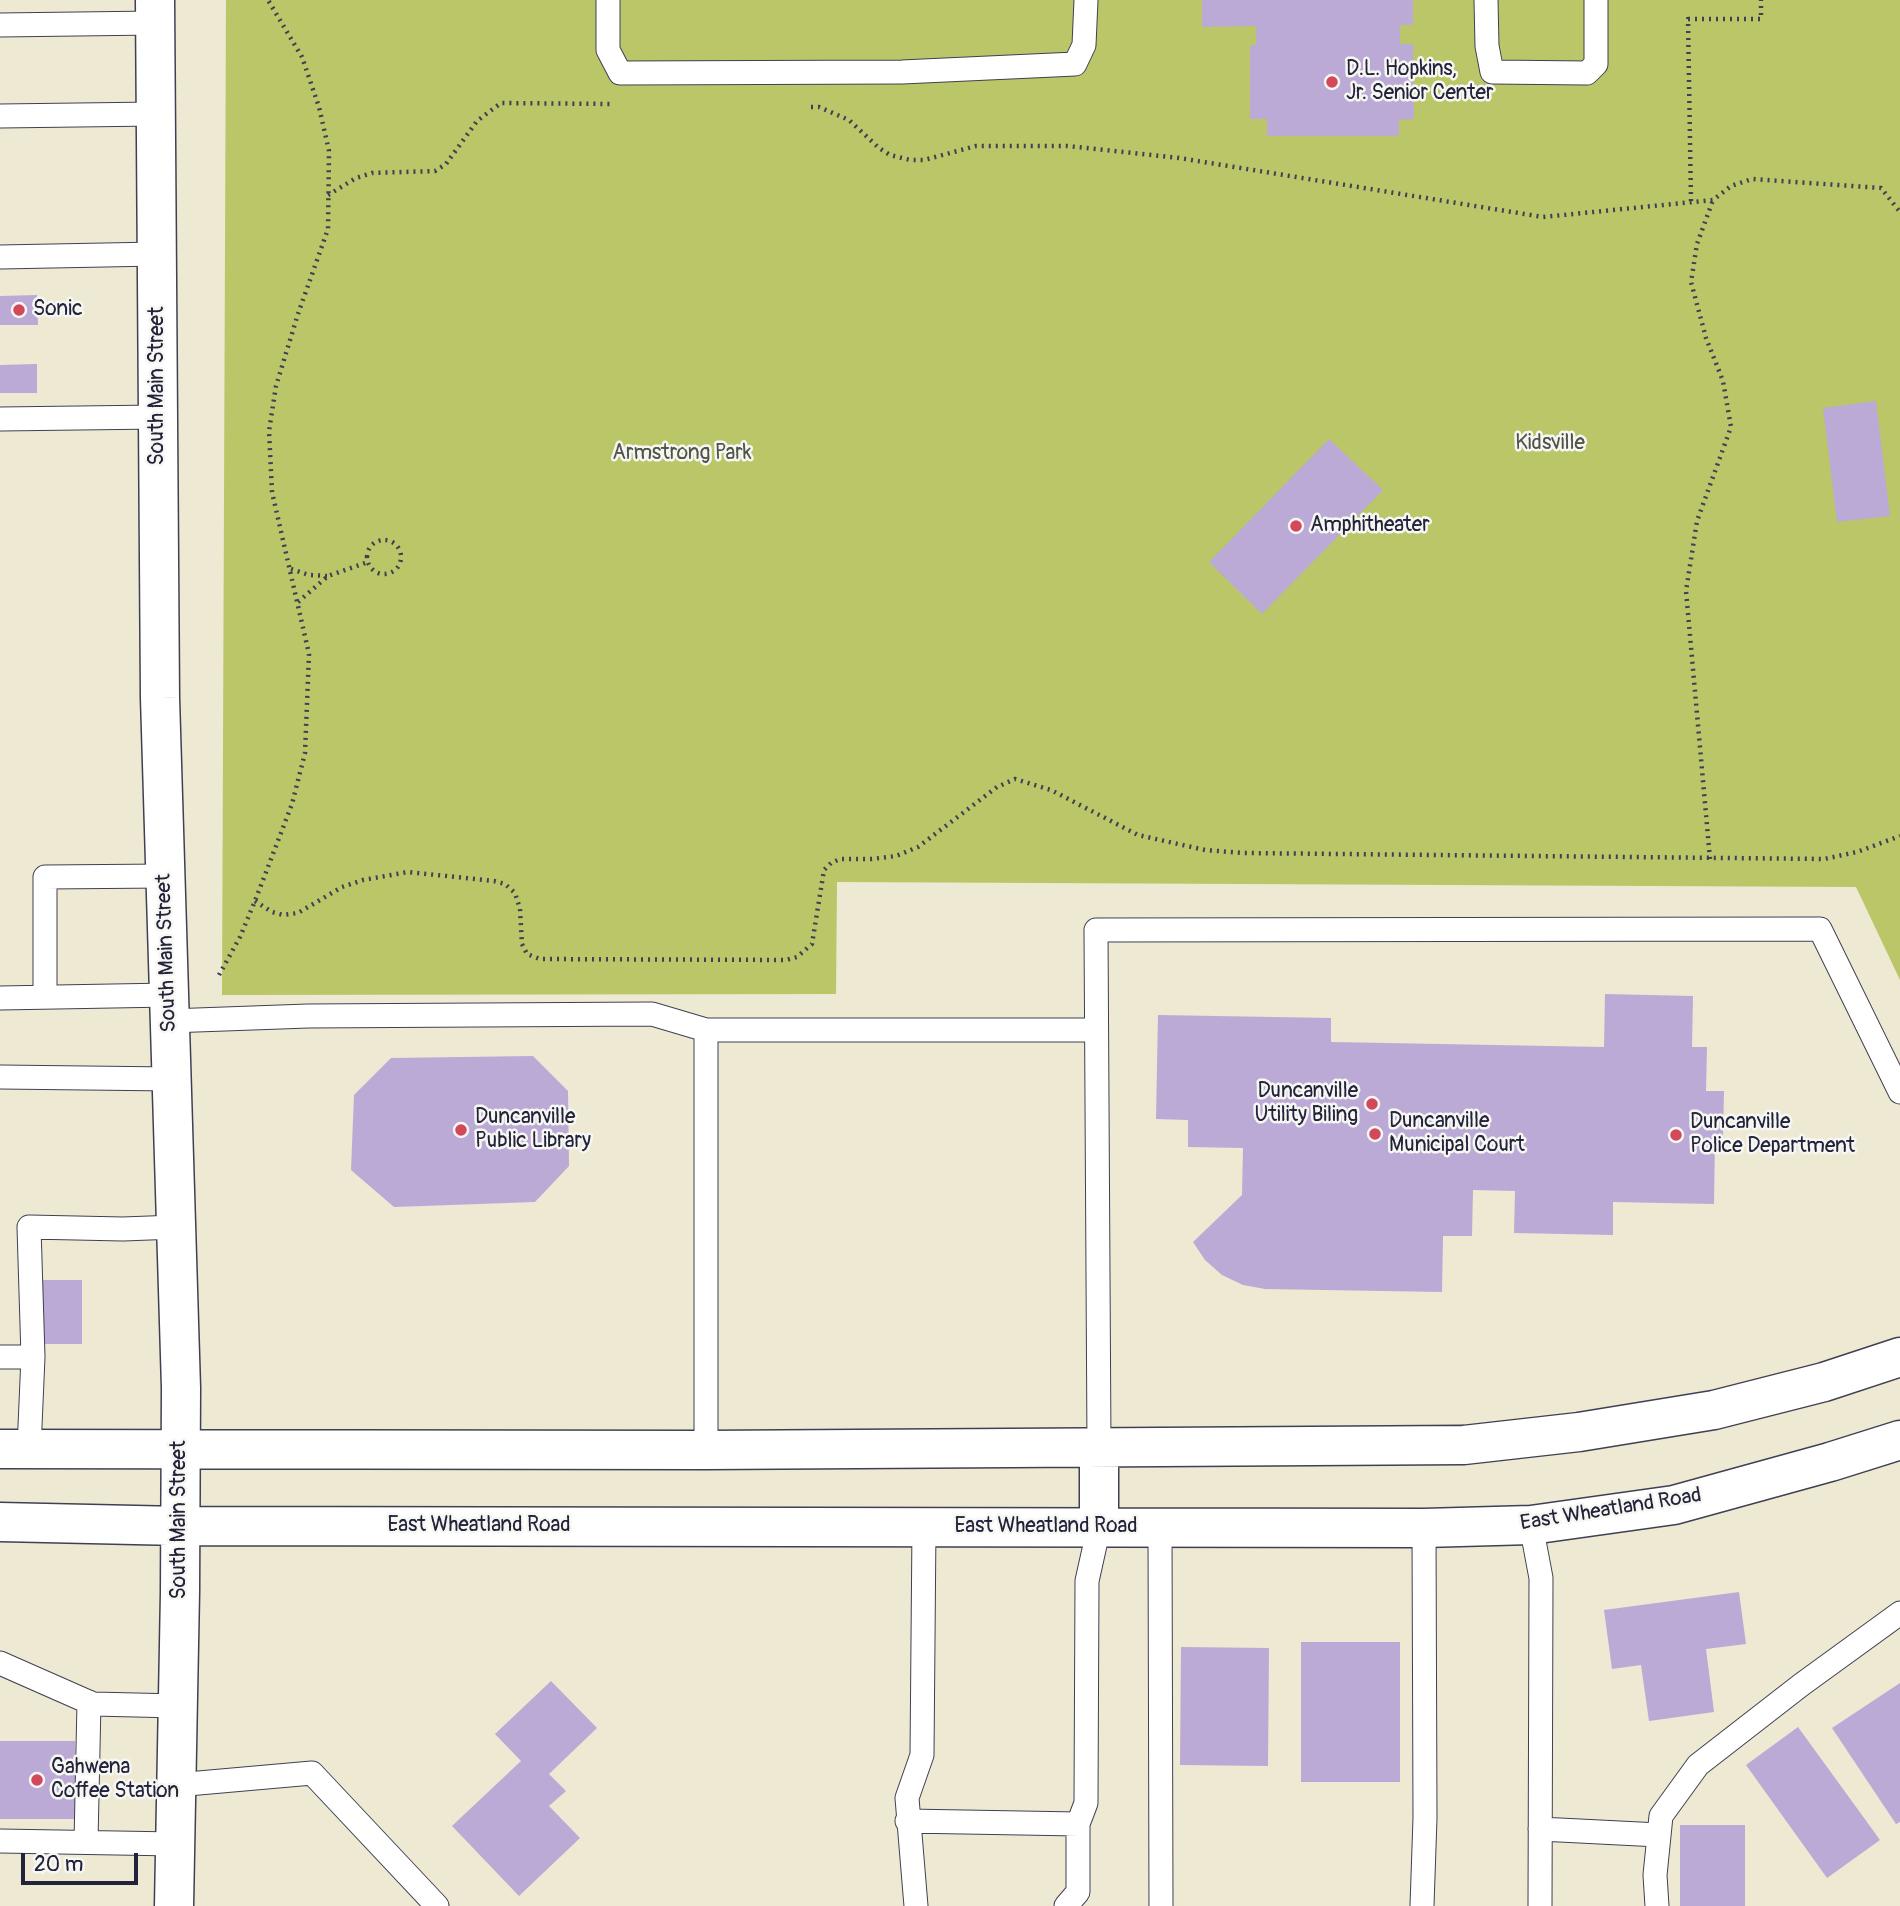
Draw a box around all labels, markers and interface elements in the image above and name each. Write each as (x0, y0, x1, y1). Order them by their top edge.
place label: D.L. Hopkins, Jr. Senior Center (1346, 57, 1493, 107)
marker: D.L. Hopkins, Jr. Senior Center (1324, 74, 1340, 90)
place label: Sonic (33, 297, 83, 323)
marker: Sonic (11, 302, 27, 318)
street label: South Main Street (145, 307, 171, 465)
park label: Kidsville (1515, 431, 1585, 457)
park label: Armstrong Park (612, 441, 752, 467)
place label: Amphitheater (1310, 513, 1430, 539)
marker: Amphitheater (1288, 518, 1304, 534)
street label: South Main Street (152, 873, 182, 1033)
place label: Duncanville Utility Biling (1255, 1079, 1358, 1129)
marker: Duncanville Utility Biling (1364, 1096, 1380, 1112)
place label: Duncanville Public Library (475, 1105, 591, 1155)
place label: Duncanville Municipal Court (1389, 1109, 1525, 1159)
place label: Duncanville Police Department (1690, 1110, 1855, 1160)
marker: Duncanville Public Library (453, 1122, 469, 1138)
marker: Duncanville Municipal Court (1367, 1126, 1383, 1142)
marker: Duncanville Police Department (1668, 1127, 1684, 1143)
street label: South Main Street (167, 1441, 193, 1599)
street label: East Wheatland Road (1519, 1483, 1703, 1537)
street label: East Wheatland Road (387, 1513, 571, 1539)
street label: East Wheatland Road (954, 1514, 1138, 1540)
place label: Gahwena Coffee Station (51, 1755, 179, 1805)
marker: Gahwena Coffee Station (29, 1772, 45, 1788)
scale bar (24, 1840, 142, 1884)
text: 20 m (34, 1851, 83, 1878)

